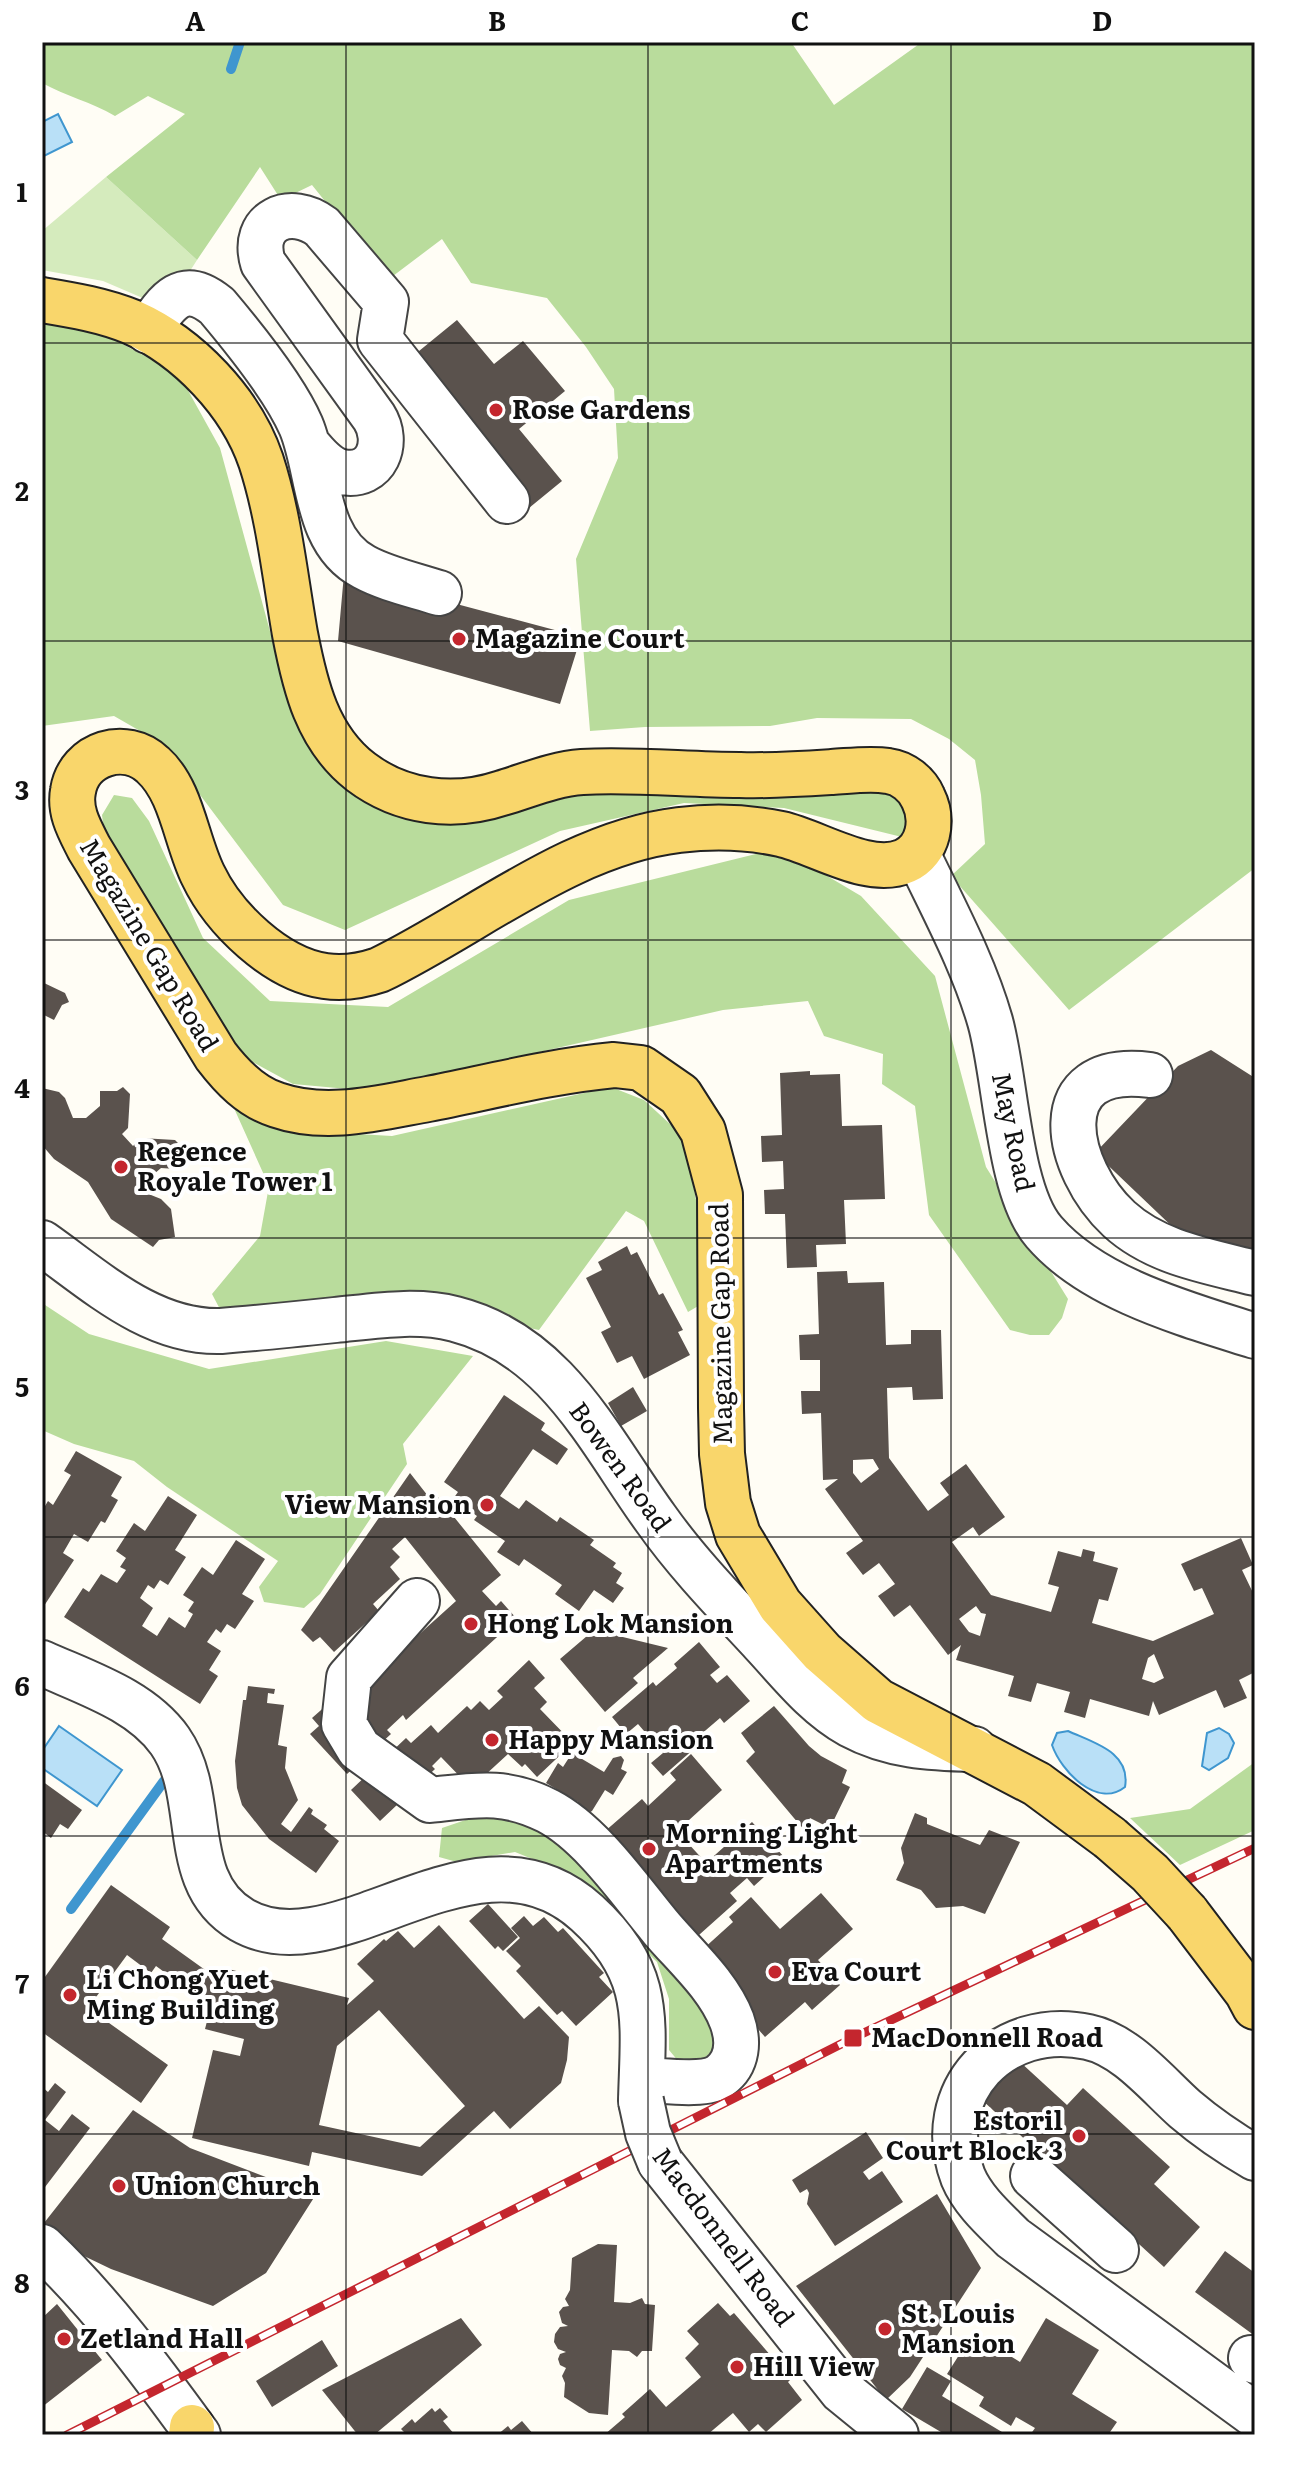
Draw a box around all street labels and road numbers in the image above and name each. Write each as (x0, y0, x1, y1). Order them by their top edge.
street label: Magazine Gap Road (72, 830, 230, 1058)
street label: May Road (984, 1068, 1047, 1195)
street label: Magazine Gap Road (697, 1202, 740, 1446)
street label: Bowen Road (561, 1392, 683, 1539)
street label: Macdonnell Road (645, 2138, 806, 2333)

